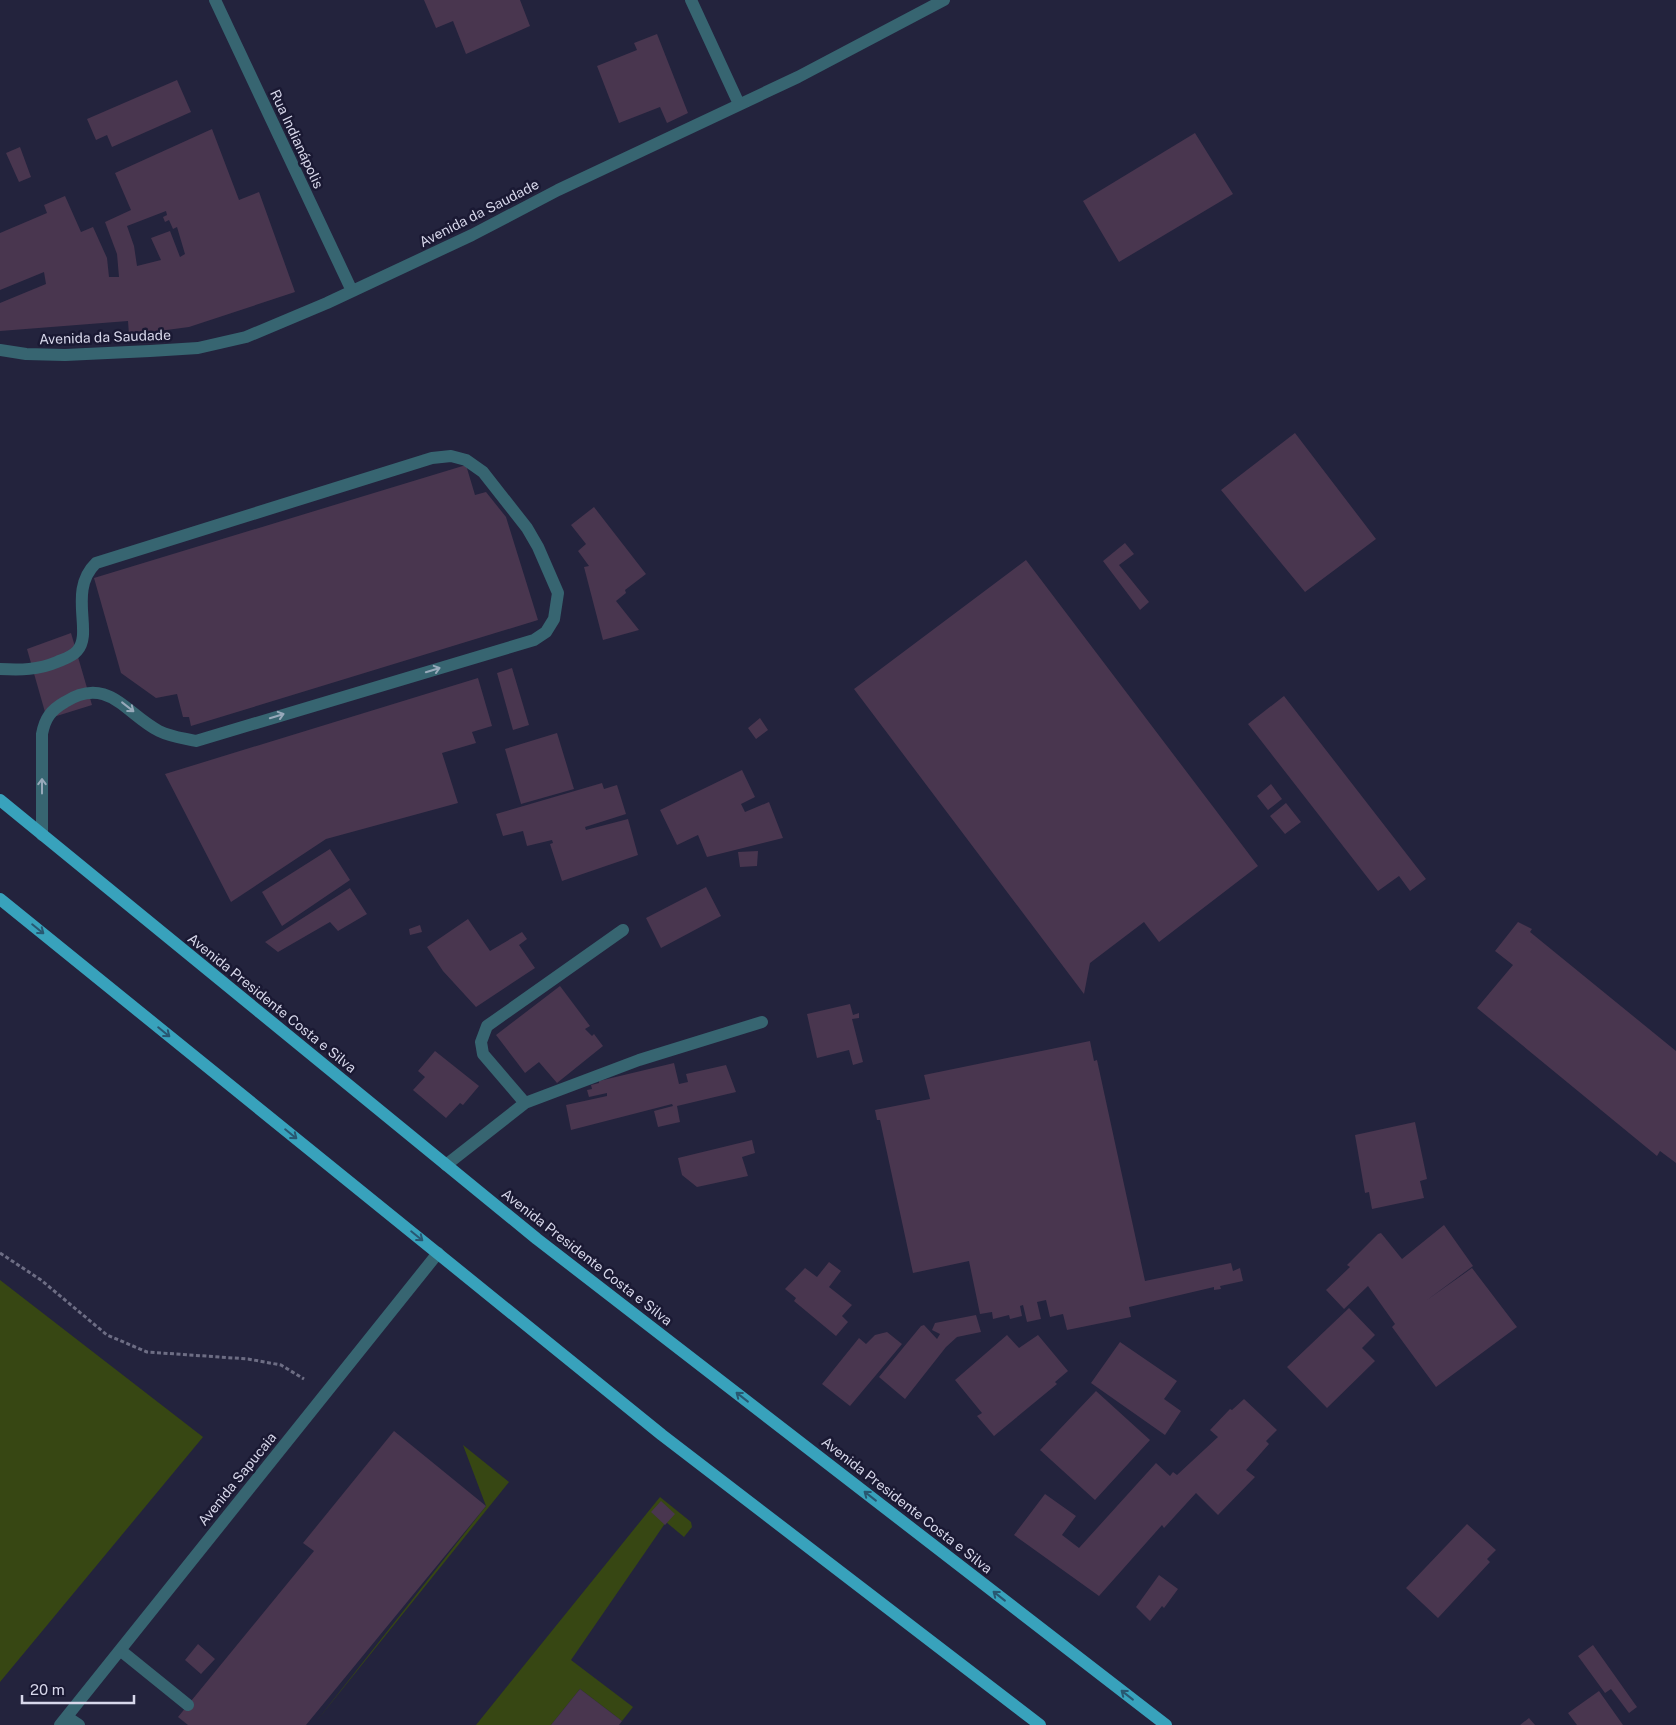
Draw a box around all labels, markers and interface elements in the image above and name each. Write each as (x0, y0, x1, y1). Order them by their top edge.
street label: Rua Indianápolis (267, 87, 327, 191)
street label: Avenida da Saudade (417, 176, 541, 250)
street label: Avenida da Saudade (39, 327, 171, 347)
one-way arrow (425, 665, 441, 675)
one-way arrow (121, 702, 135, 712)
one-way arrow (269, 711, 285, 721)
one-way arrow (37, 778, 47, 794)
one-way arrow (31, 924, 44, 935)
street label: Avenida Presidente Costa e Silva (185, 930, 359, 1076)
one-way arrow (157, 1026, 170, 1037)
one-way arrow (284, 1128, 297, 1139)
street label: Avenida Presidente Costa e Silva (499, 1185, 675, 1329)
one-way arrow (410, 1230, 423, 1241)
one-way arrow (736, 1391, 749, 1402)
street label: Avenida Sapucaia (195, 1429, 279, 1529)
street label: Avenida Presidente Costa e Silva (819, 1433, 995, 1577)
one-way arrow (864, 1491, 877, 1502)
one-way arrow (993, 1590, 1006, 1601)
scale bar (22, 1672, 135, 1704)
text: 20 m (30, 1681, 65, 1698)
one-way arrow (1120, 1690, 1134, 1700)

